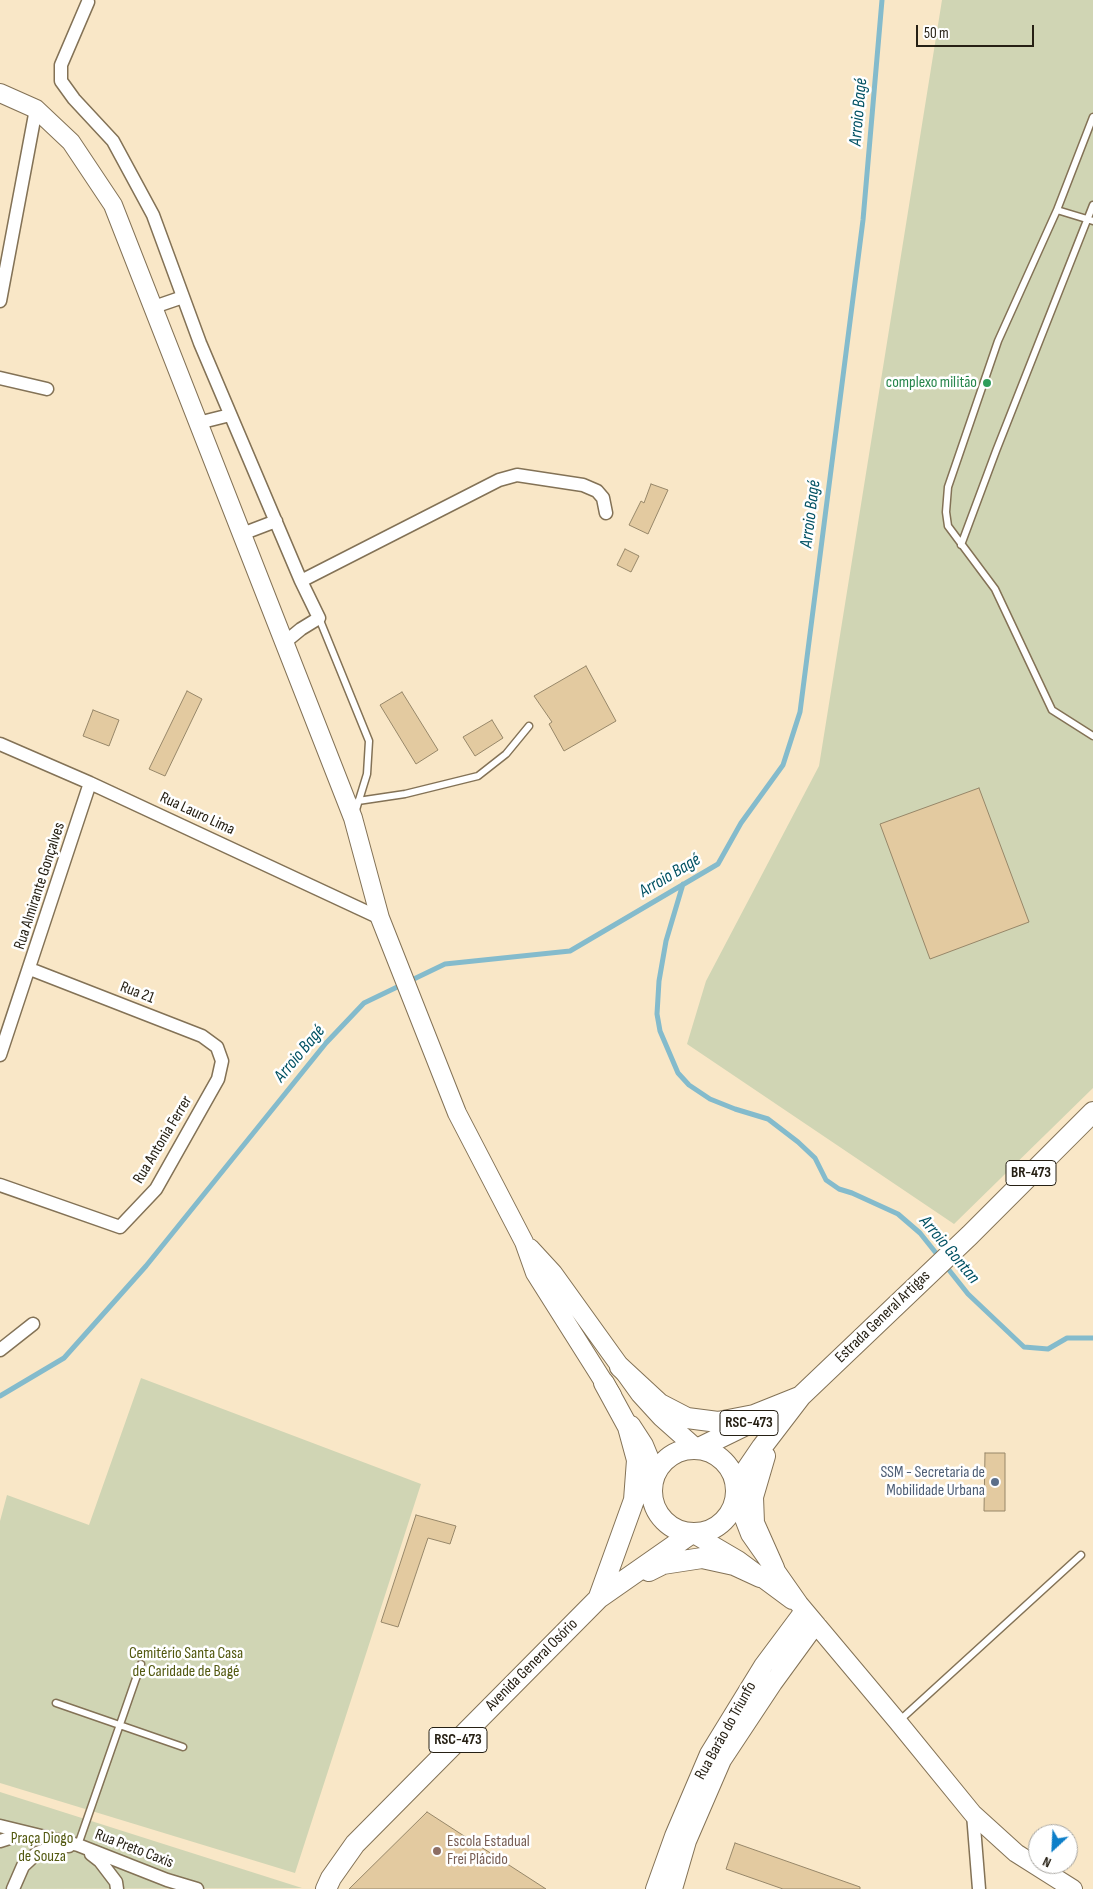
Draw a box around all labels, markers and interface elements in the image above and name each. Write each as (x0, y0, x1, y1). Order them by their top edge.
scale bar (918, 15, 1036, 47)
text: 50 m (924, 24, 949, 43)
water label: Arroio Bagé (845, 77, 873, 147)
place label: complexo militão (886, 373, 977, 393)
marker: complexo militão (981, 377, 993, 389)
water label: Arroio Bagé (796, 479, 826, 549)
street label: Rua Lauro Lima (157, 788, 237, 840)
street label: Rua Almirante Gonçalves (10, 820, 70, 952)
water label: Arroio Bagé (635, 849, 705, 903)
street label: Rua 21 (117, 978, 157, 1008)
water label: Arroio Bagé (270, 1021, 330, 1087)
street label: Rua Antonia Ferrer (129, 1093, 197, 1187)
road number: BR-473 (1006, 1160, 1056, 1186)
water label: Arroio Gontan (914, 1212, 984, 1288)
street label: Estrada General Artigas (831, 1267, 935, 1367)
road number: RSC-473 (720, 1410, 778, 1436)
place label: SSM - Secretaria de Mobilidade Urbana (880, 1463, 985, 1501)
marker: SSM - Secretaria de Mobilidade Urbana (989, 1476, 1001, 1488)
street label: Avenida General Osório (482, 1615, 582, 1715)
park label: Cemitério Santa Casa de Caridade de Bagé (129, 1644, 243, 1682)
street label: Rua Barão do Triunfo (691, 1679, 761, 1783)
road number: RSC-473 (429, 1728, 487, 1752)
north arrow (1028, 1824, 1078, 1874)
street label: Rua Preto Caxis (92, 1825, 176, 1873)
park label: Praça Diogo de Souza (11, 1829, 73, 1867)
place label: Escola Estadual Frei Plácido (447, 1832, 530, 1870)
marker: Escola Estadual Frei Plácido (431, 1845, 443, 1857)
text: N (1040, 1853, 1054, 1871)

